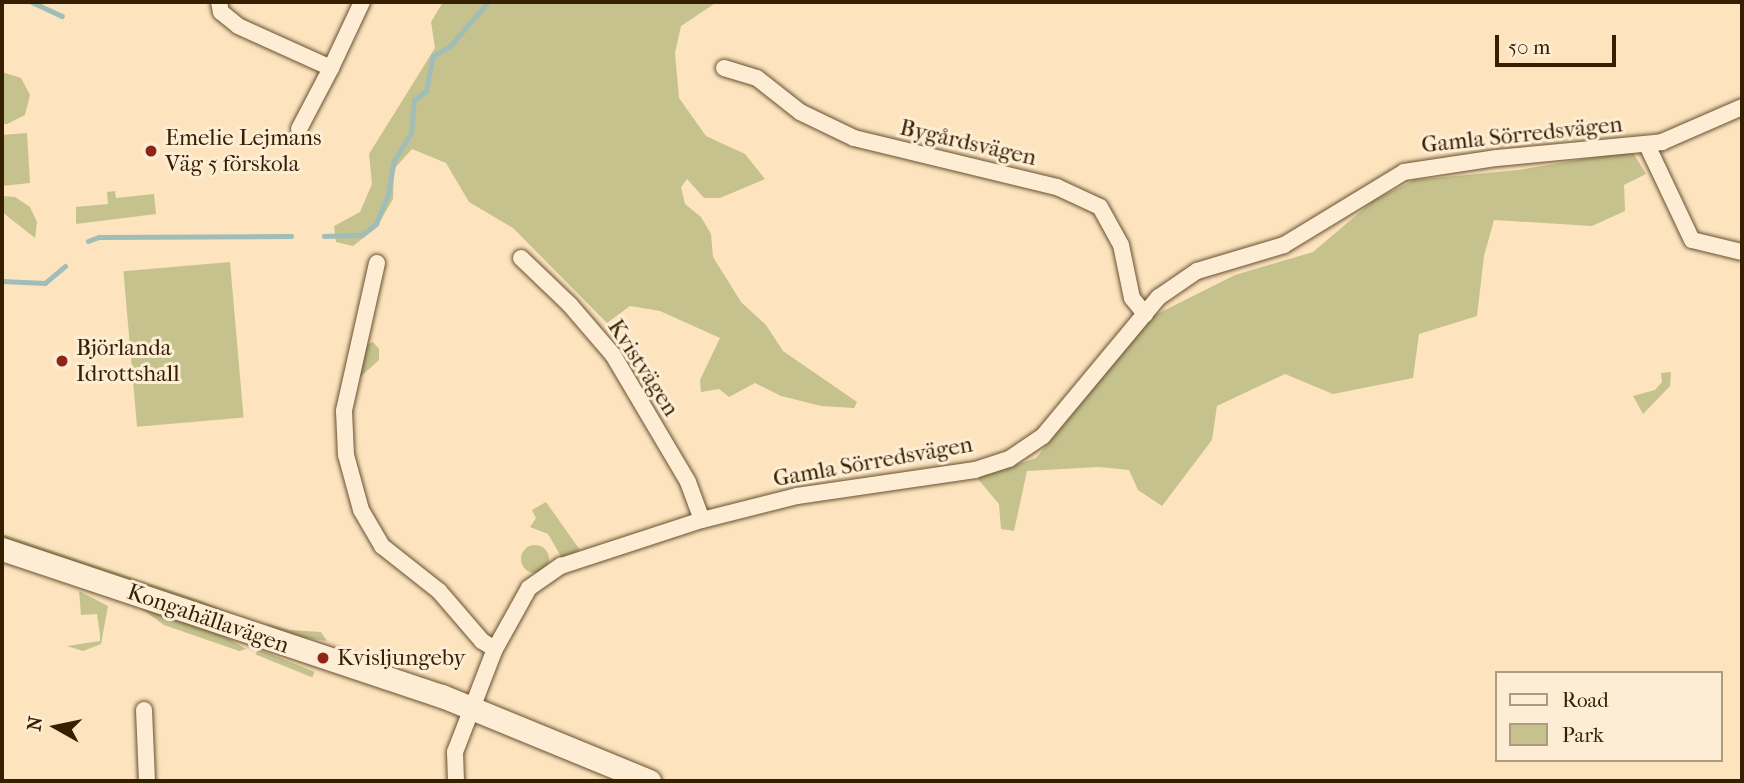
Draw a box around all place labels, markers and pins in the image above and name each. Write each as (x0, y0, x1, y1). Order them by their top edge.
place label: Emelie Lejmans Väg 5 förskola (165, 124, 321, 178)
marker: Emelie Lejmans Väg 5 förskola (143, 143, 159, 159)
place label: Björlanda Idrottshall (76, 334, 180, 388)
marker: Björlanda Idrottshall (54, 353, 70, 369)
place label: Kvisljungeby (337, 644, 466, 672)
marker: Kvisljungeby (315, 650, 331, 666)

